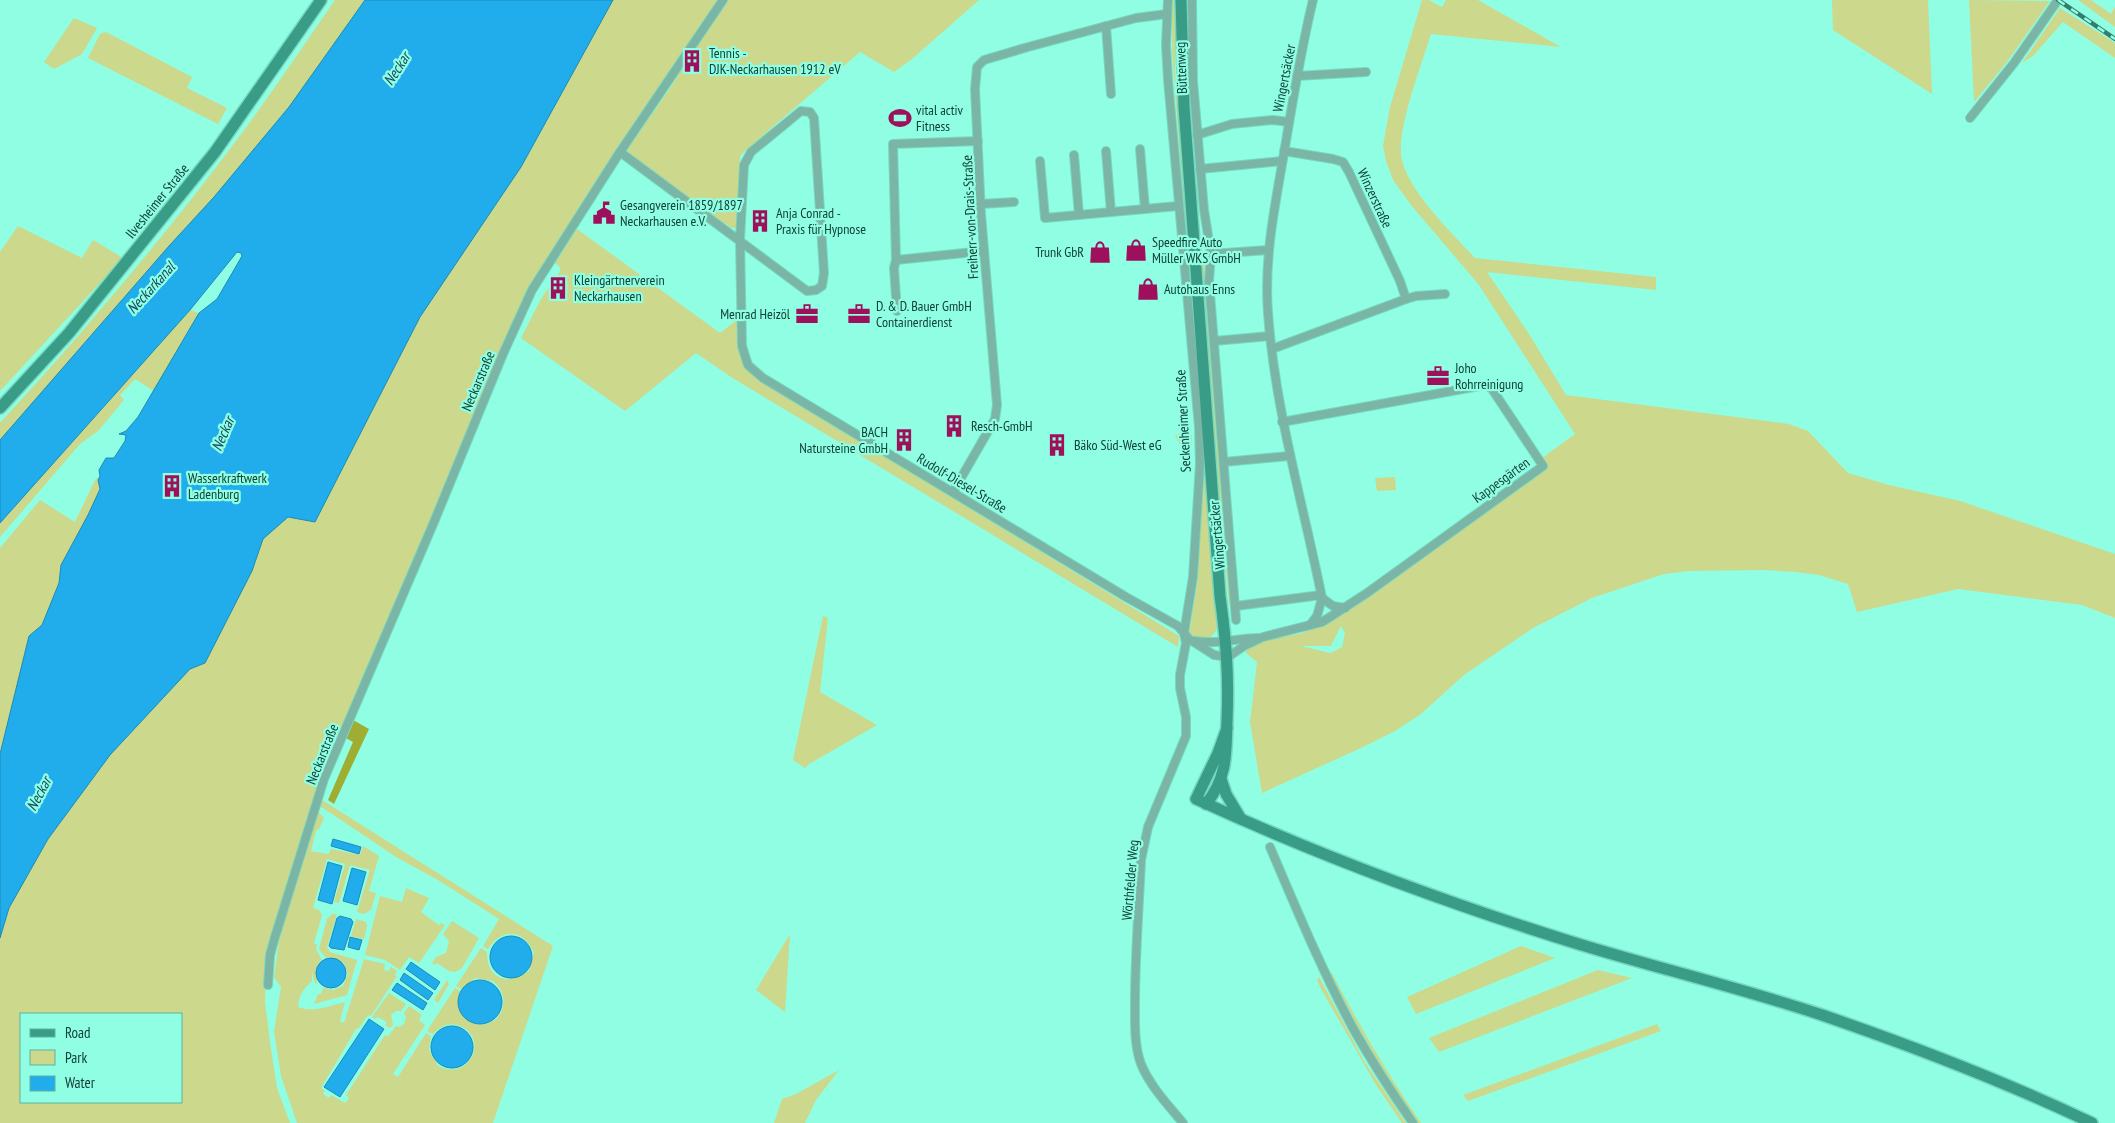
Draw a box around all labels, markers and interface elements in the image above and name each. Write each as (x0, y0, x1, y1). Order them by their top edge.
street label: Büttenweg (1171, 42, 1191, 94)
street label: Wingertsäcker (1269, 42, 1299, 113)
place label: Tennis - DJK-Neckarhausen 1912 eV (709, 44, 841, 78)
water label: Neckar (379, 47, 415, 89)
building icon: Tennis - DJK-Neckarhausen 1912 eV (679, 48, 705, 74)
place label: vital activ Fitness (916, 101, 964, 135)
sports icon: vital activ Fitness (887, 105, 913, 131)
street label: Freiherr-von-Drais-Straße (958, 154, 982, 280)
street label: Ilvesheimer Straße (121, 160, 193, 242)
street label: Winzerstraße (1353, 165, 1397, 231)
place label: Gesangverein 1859/1897 Neckarhausen e.V. (620, 196, 743, 230)
public building icon: Gesangverein 1859/1897 Neckarhausen e.V. (591, 200, 617, 226)
place label: Anja Conrad - Praxis für Hypnose (776, 204, 866, 238)
building icon: Anja Conrad - Praxis für Hypnose (747, 208, 773, 234)
place label: Speedfire Auto Müller WKS GmbH (1152, 233, 1241, 267)
shop icon: Speedfire Auto Müller WKS GmbH (1123, 237, 1149, 263)
shop icon: Trunk GbR (1087, 239, 1113, 265)
place label: Trunk GbR (1035, 243, 1084, 261)
water label: Neckarkanal (122, 257, 180, 318)
place label: Kleingärtnerverein Neckarhausen (574, 271, 665, 305)
building icon: Kleingärtnerverein Neckarhausen (545, 275, 571, 301)
shop icon: Autohaus Enns (1135, 276, 1161, 302)
place label: Autohaus Enns (1164, 280, 1235, 298)
place label: D. & D. Bauer GmbH Containerdienst (876, 297, 972, 331)
office icon: Menrad Heizöl (794, 301, 820, 327)
office icon: D. & D. Bauer GmbH Containerdienst (846, 301, 872, 327)
place label: Menrad Heizöl (720, 305, 791, 323)
street label: Neckarstraße (457, 348, 499, 414)
place label: Joho Rohrreinigung (1454, 359, 1523, 393)
office icon: Joho Rohrreinigung (1425, 363, 1451, 389)
street label: Seckenheimer Straße (1171, 369, 1195, 473)
water label: Neckar (207, 412, 239, 454)
building icon: Resch-GmbH (941, 413, 967, 439)
place label: Resch-GmbH (971, 417, 1033, 435)
place label: BACH Natursteine GmbH (799, 423, 888, 457)
building icon: BACH Natursteine GmbH (891, 427, 917, 453)
building icon: Bäko Süd-West eG (1044, 432, 1070, 458)
place label: Bäko Süd-West eG (1074, 436, 1162, 454)
street label: Rudolf-Diesel-Straße (914, 449, 1010, 517)
street label: Kappesgärten (1469, 453, 1533, 507)
place label: Wasserkraftwerk Ladenburg (188, 469, 268, 503)
building icon: Wasserkraftwerk Ladenburg (159, 473, 185, 499)
street label: Wingertsäcker (1205, 500, 1229, 570)
street label: Neckarstraße (302, 721, 342, 787)
water label: Neckar (22, 772, 56, 814)
street label: Wörthfelder Weg (1118, 839, 1142, 921)
legend (20, 1013, 182, 1103)
text: Road (65, 1023, 91, 1042)
text: Park (65, 1048, 87, 1067)
text: Water (65, 1073, 96, 1092)

